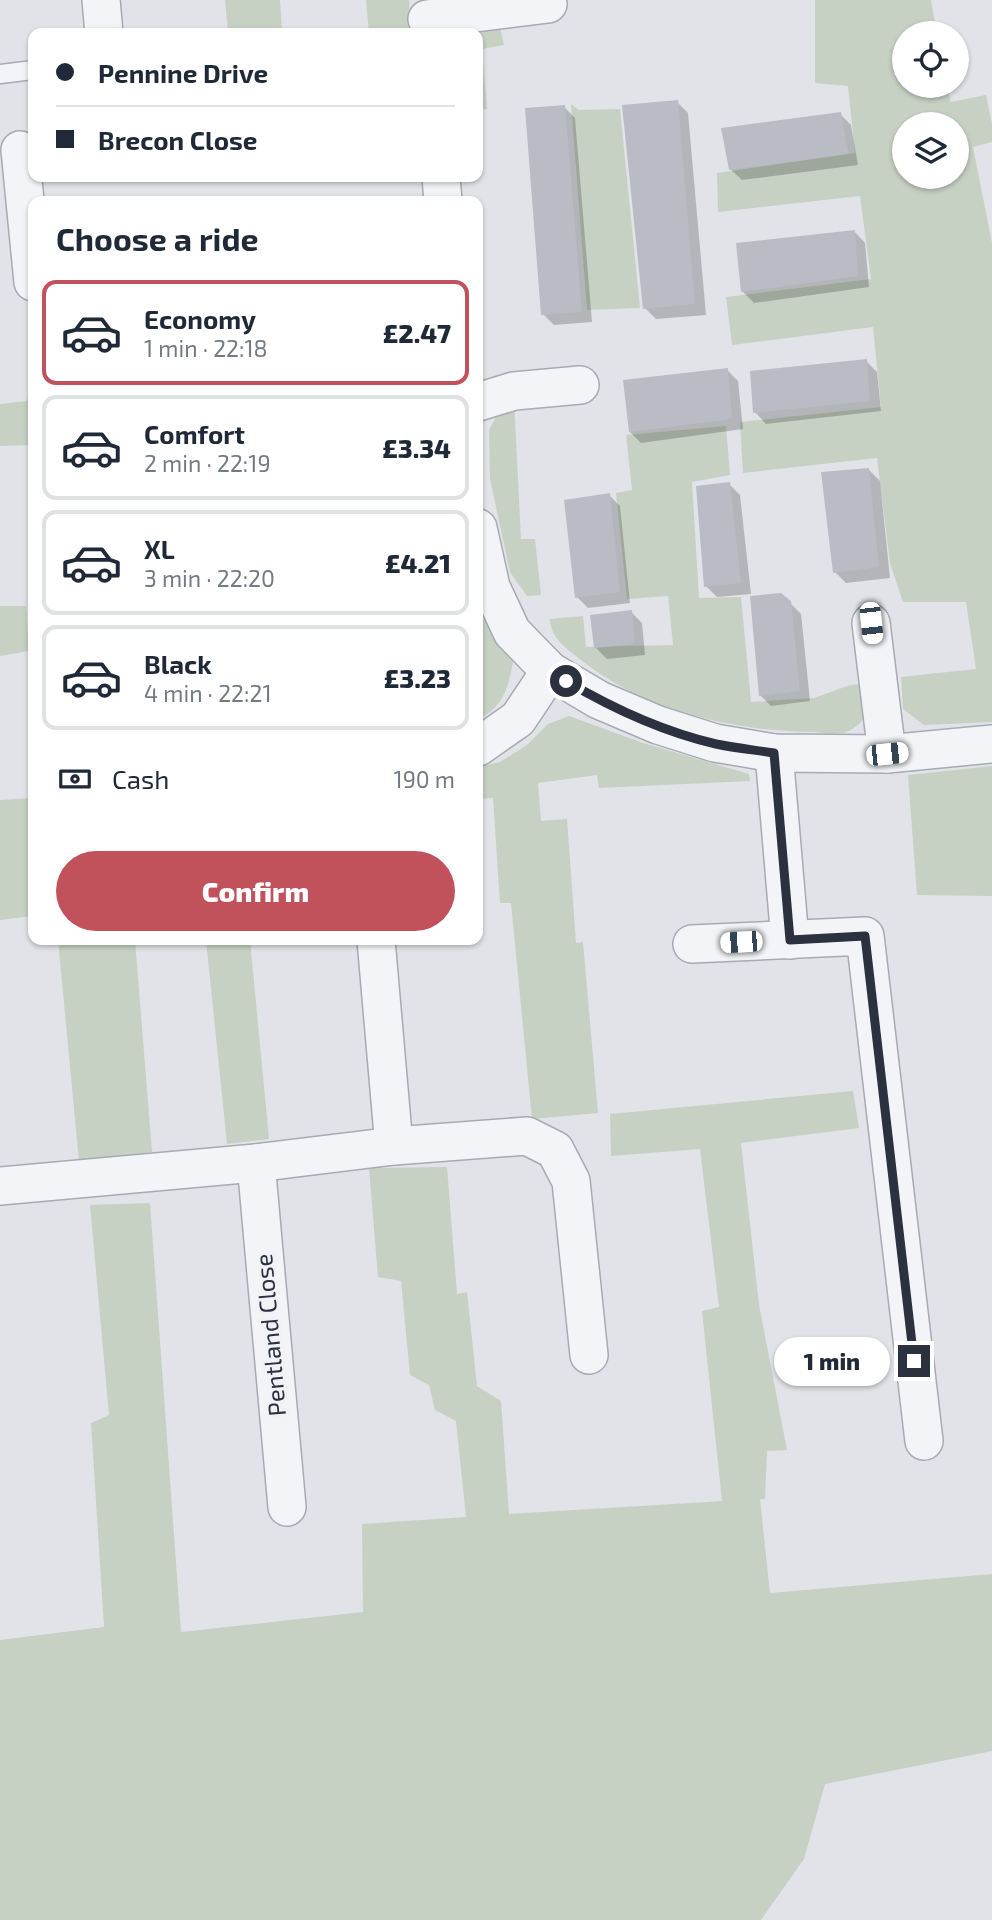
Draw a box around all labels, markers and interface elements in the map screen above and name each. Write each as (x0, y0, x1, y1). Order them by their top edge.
map controls (892, 21, 969, 189)
button: locate (892, 21, 969, 98)
text: Pennine Drive (98, 57, 268, 88)
button: layers (892, 112, 969, 189)
text: Brecon Close (98, 124, 257, 155)
text: Choose a ride (56, 219, 259, 257)
icon: car (60, 301, 123, 364)
text: Economy (144, 303, 256, 334)
text: £2.47 (383, 317, 451, 348)
text: 1 min · 22:18 (144, 334, 268, 362)
icon: car (60, 416, 123, 479)
text: Comfort (144, 418, 245, 449)
text: £3.34 (382, 432, 451, 463)
text: 2 min · 22:19 (144, 449, 271, 477)
icon: car (60, 531, 123, 594)
text: XL (144, 533, 175, 564)
text: £4.21 (385, 547, 451, 578)
text: 3 min · 22:20 (144, 564, 275, 592)
car (859, 601, 884, 645)
icon: car (60, 646, 123, 709)
text: Black (144, 648, 212, 679)
text: £3.23 (384, 662, 451, 693)
route start (550, 665, 582, 697)
text: 4 min · 22:21 (144, 679, 272, 707)
car (866, 741, 909, 767)
icon: cash (56, 760, 94, 798)
text: Cash (112, 763, 169, 794)
text: 190 m (394, 765, 455, 793)
button: Confirm (56, 851, 455, 931)
car (720, 930, 763, 954)
street label: Pentland Close (248, 1253, 291, 1418)
callout: 1 min (774, 1336, 890, 1386)
route end (898, 1345, 930, 1377)
text: 1 min (804, 1347, 860, 1375)

